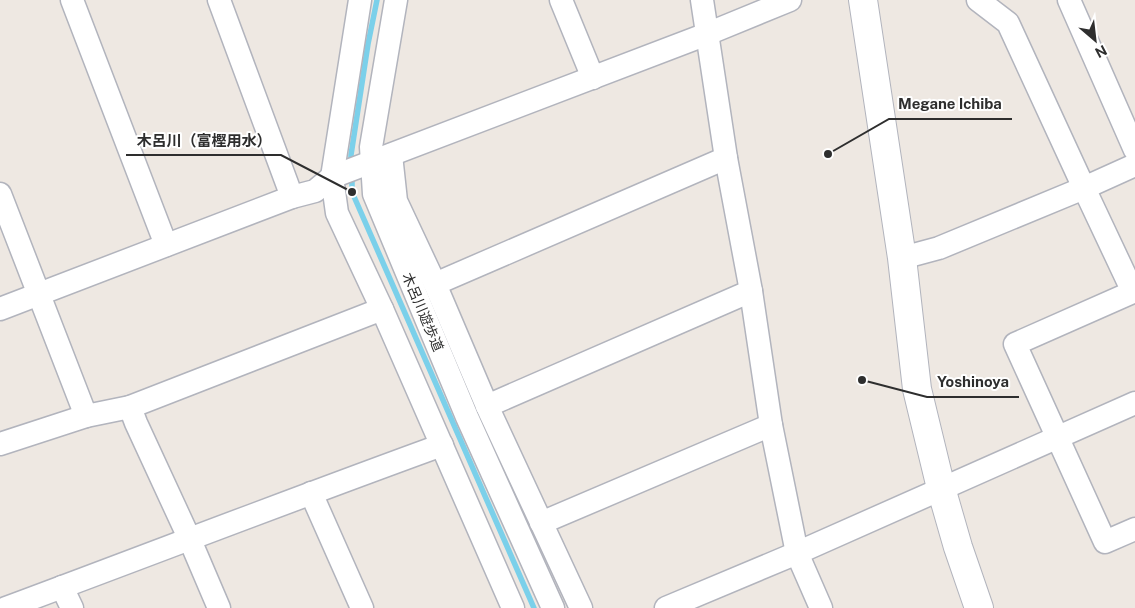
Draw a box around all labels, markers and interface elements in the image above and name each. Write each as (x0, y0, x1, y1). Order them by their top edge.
north arrow (1070, 15, 1120, 65)
text: N (1093, 42, 1110, 61)
callout: Megane Ichiba (889, 89, 1012, 119)
text: Megane Ichiba (898, 95, 1002, 112)
callout: 木呂川（富樫用水） (126, 125, 281, 155)
text: 木呂川（富樫用水） (136, 132, 272, 149)
street label: 木呂川遊歩道 (399, 270, 447, 354)
callout: Yoshinoya (927, 367, 1019, 397)
text: Yoshinoya (937, 373, 1009, 390)

